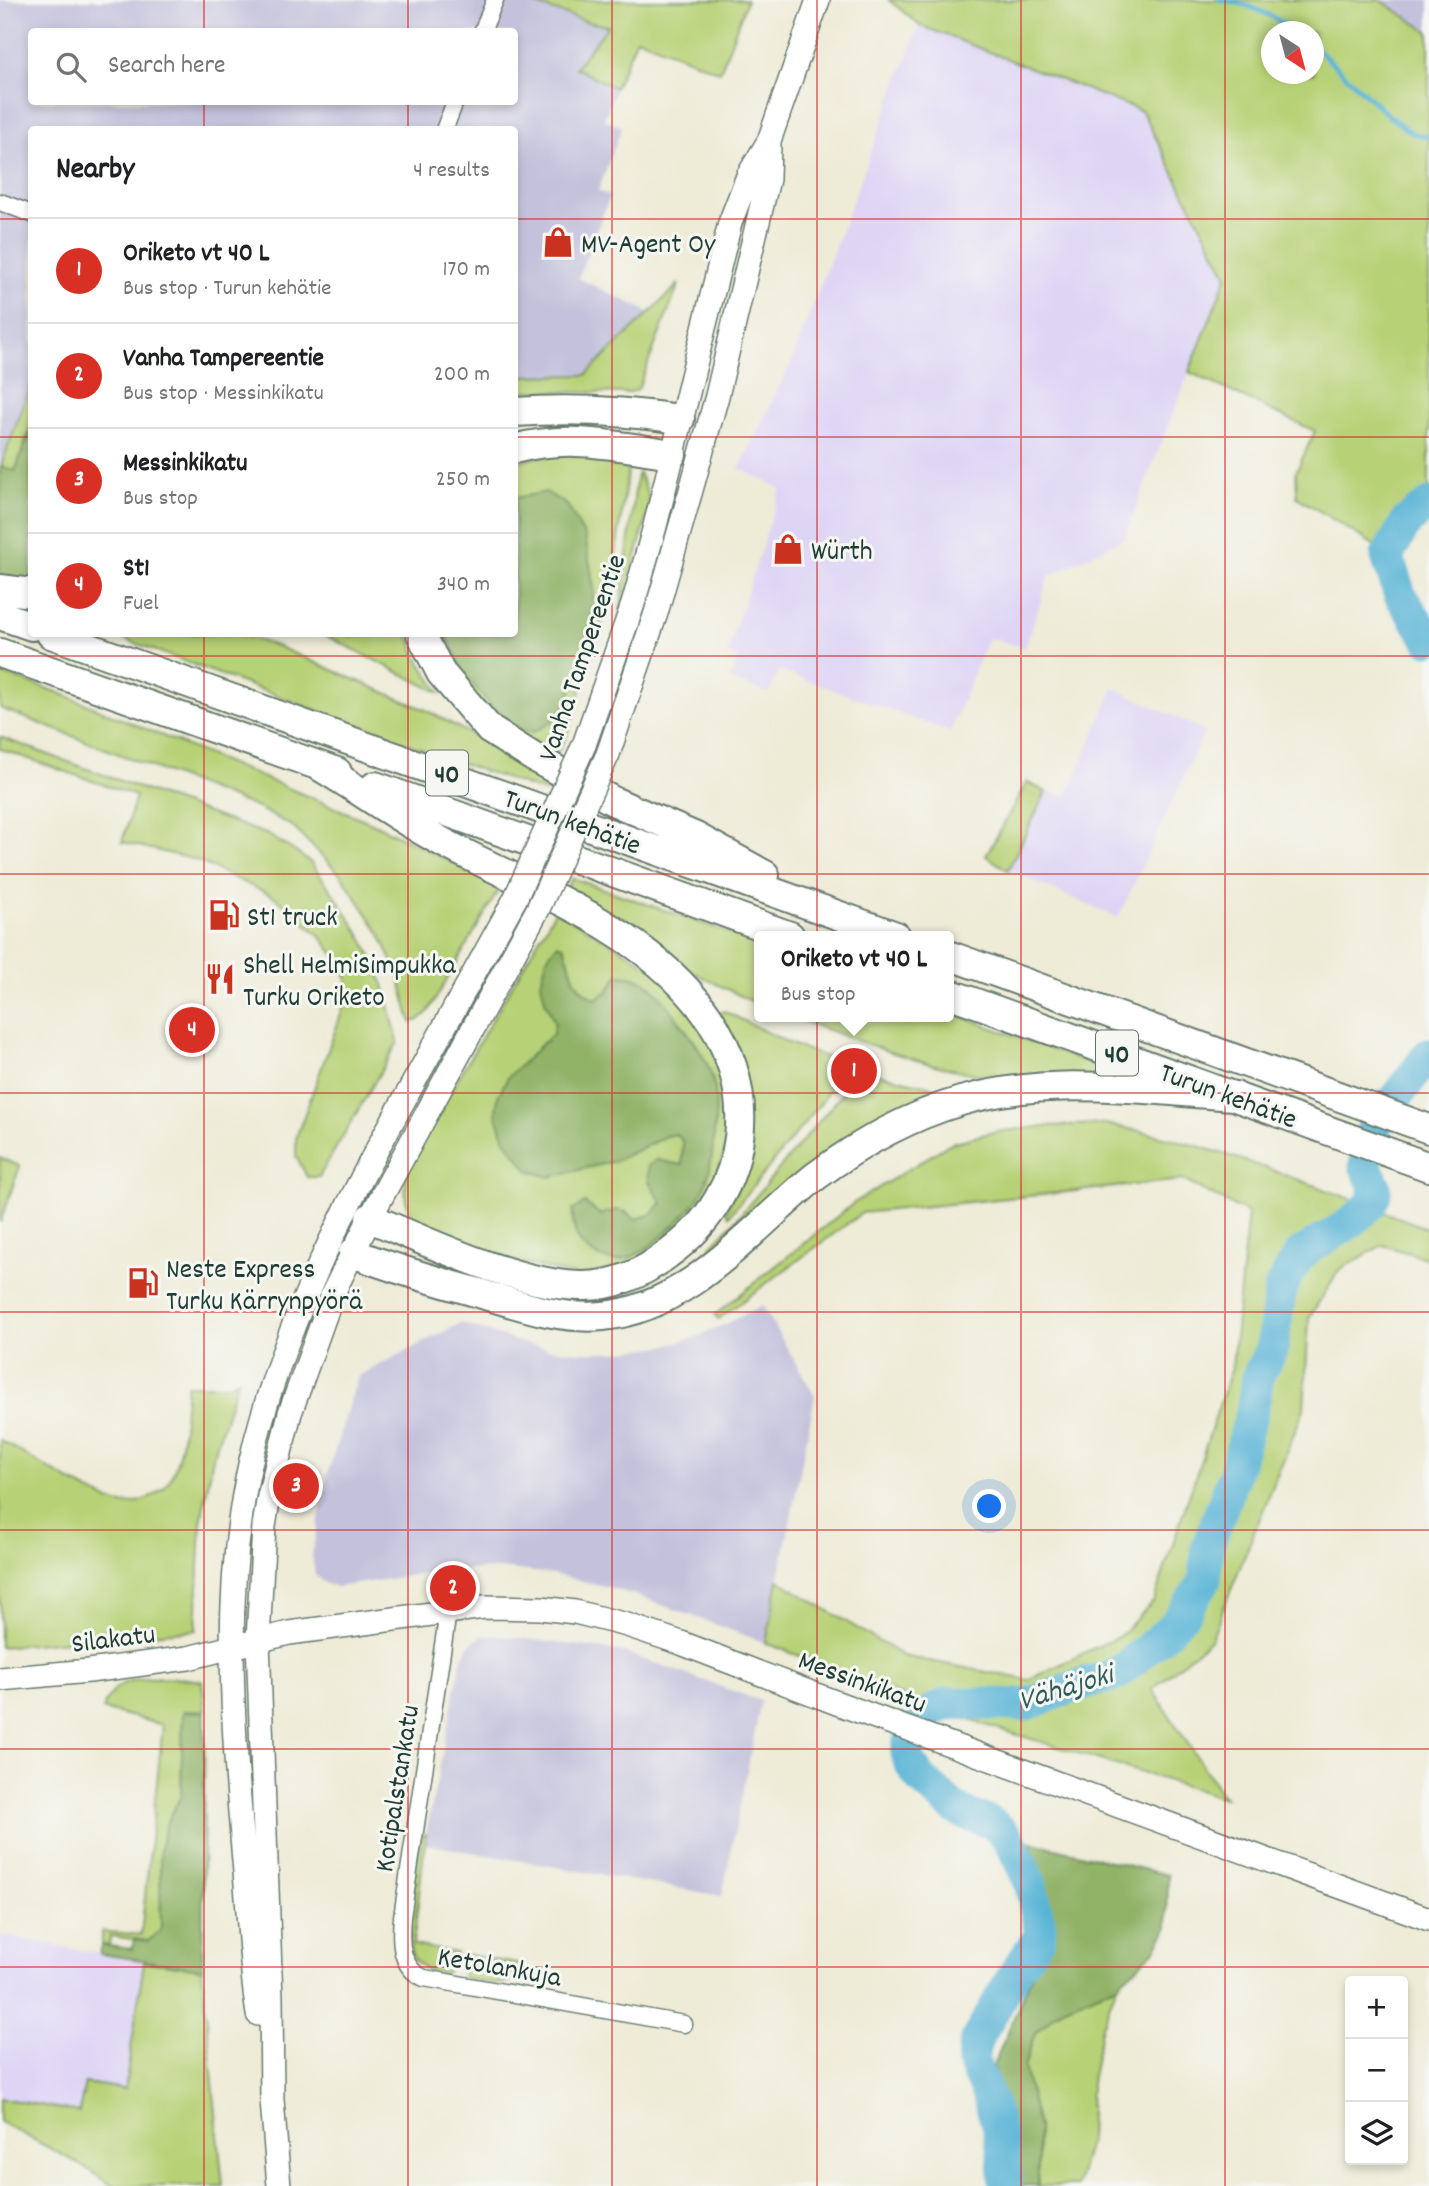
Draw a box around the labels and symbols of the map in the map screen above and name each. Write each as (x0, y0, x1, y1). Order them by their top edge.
north arrow (1261, 21, 1324, 84)
shop icon: MV-Agent Oy (541, 225, 575, 259)
place label: MV-Agent Oy (581, 227, 716, 267)
shop icon: Würth (771, 532, 805, 566)
place label: Würth (811, 534, 873, 574)
street label: Vanha Tampereentie (531, 550, 639, 767)
road number: 40 (426, 750, 468, 796)
street label: Turun kehätie (497, 781, 646, 868)
fuel station icon: St1 truck (207, 898, 241, 932)
place label: St1 truck (247, 900, 338, 940)
place label: Shell HelmiSimpukka Turku Oriketo (243, 948, 457, 1020)
restaurant icon: Shell HelmiSimpukka Turku Oriketo (203, 962, 237, 996)
pin: 4 (169, 1004, 215, 1056)
road number: 40 (1096, 1030, 1138, 1076)
pin: 1 (831, 1045, 877, 1097)
street label: Turun kehätie (1153, 1055, 1302, 1142)
place label: Neste Express Turku Kärrynpyörä (166, 1252, 363, 1324)
fuel station icon: Neste Express Turku Kärrynpyörä (126, 1266, 160, 1300)
pin: 3 (273, 1460, 319, 1512)
your location (972, 1489, 1006, 1523)
pin: 2 (430, 1562, 476, 1614)
street label: Silakatu (69, 1617, 158, 1667)
street label: Messinkikatu (791, 1643, 931, 1726)
water label: Vähäjoki (1014, 1654, 1123, 1725)
street label: Kotipalstankatu (367, 1702, 433, 1875)
street label: Ketolankuja (434, 1939, 565, 2001)

